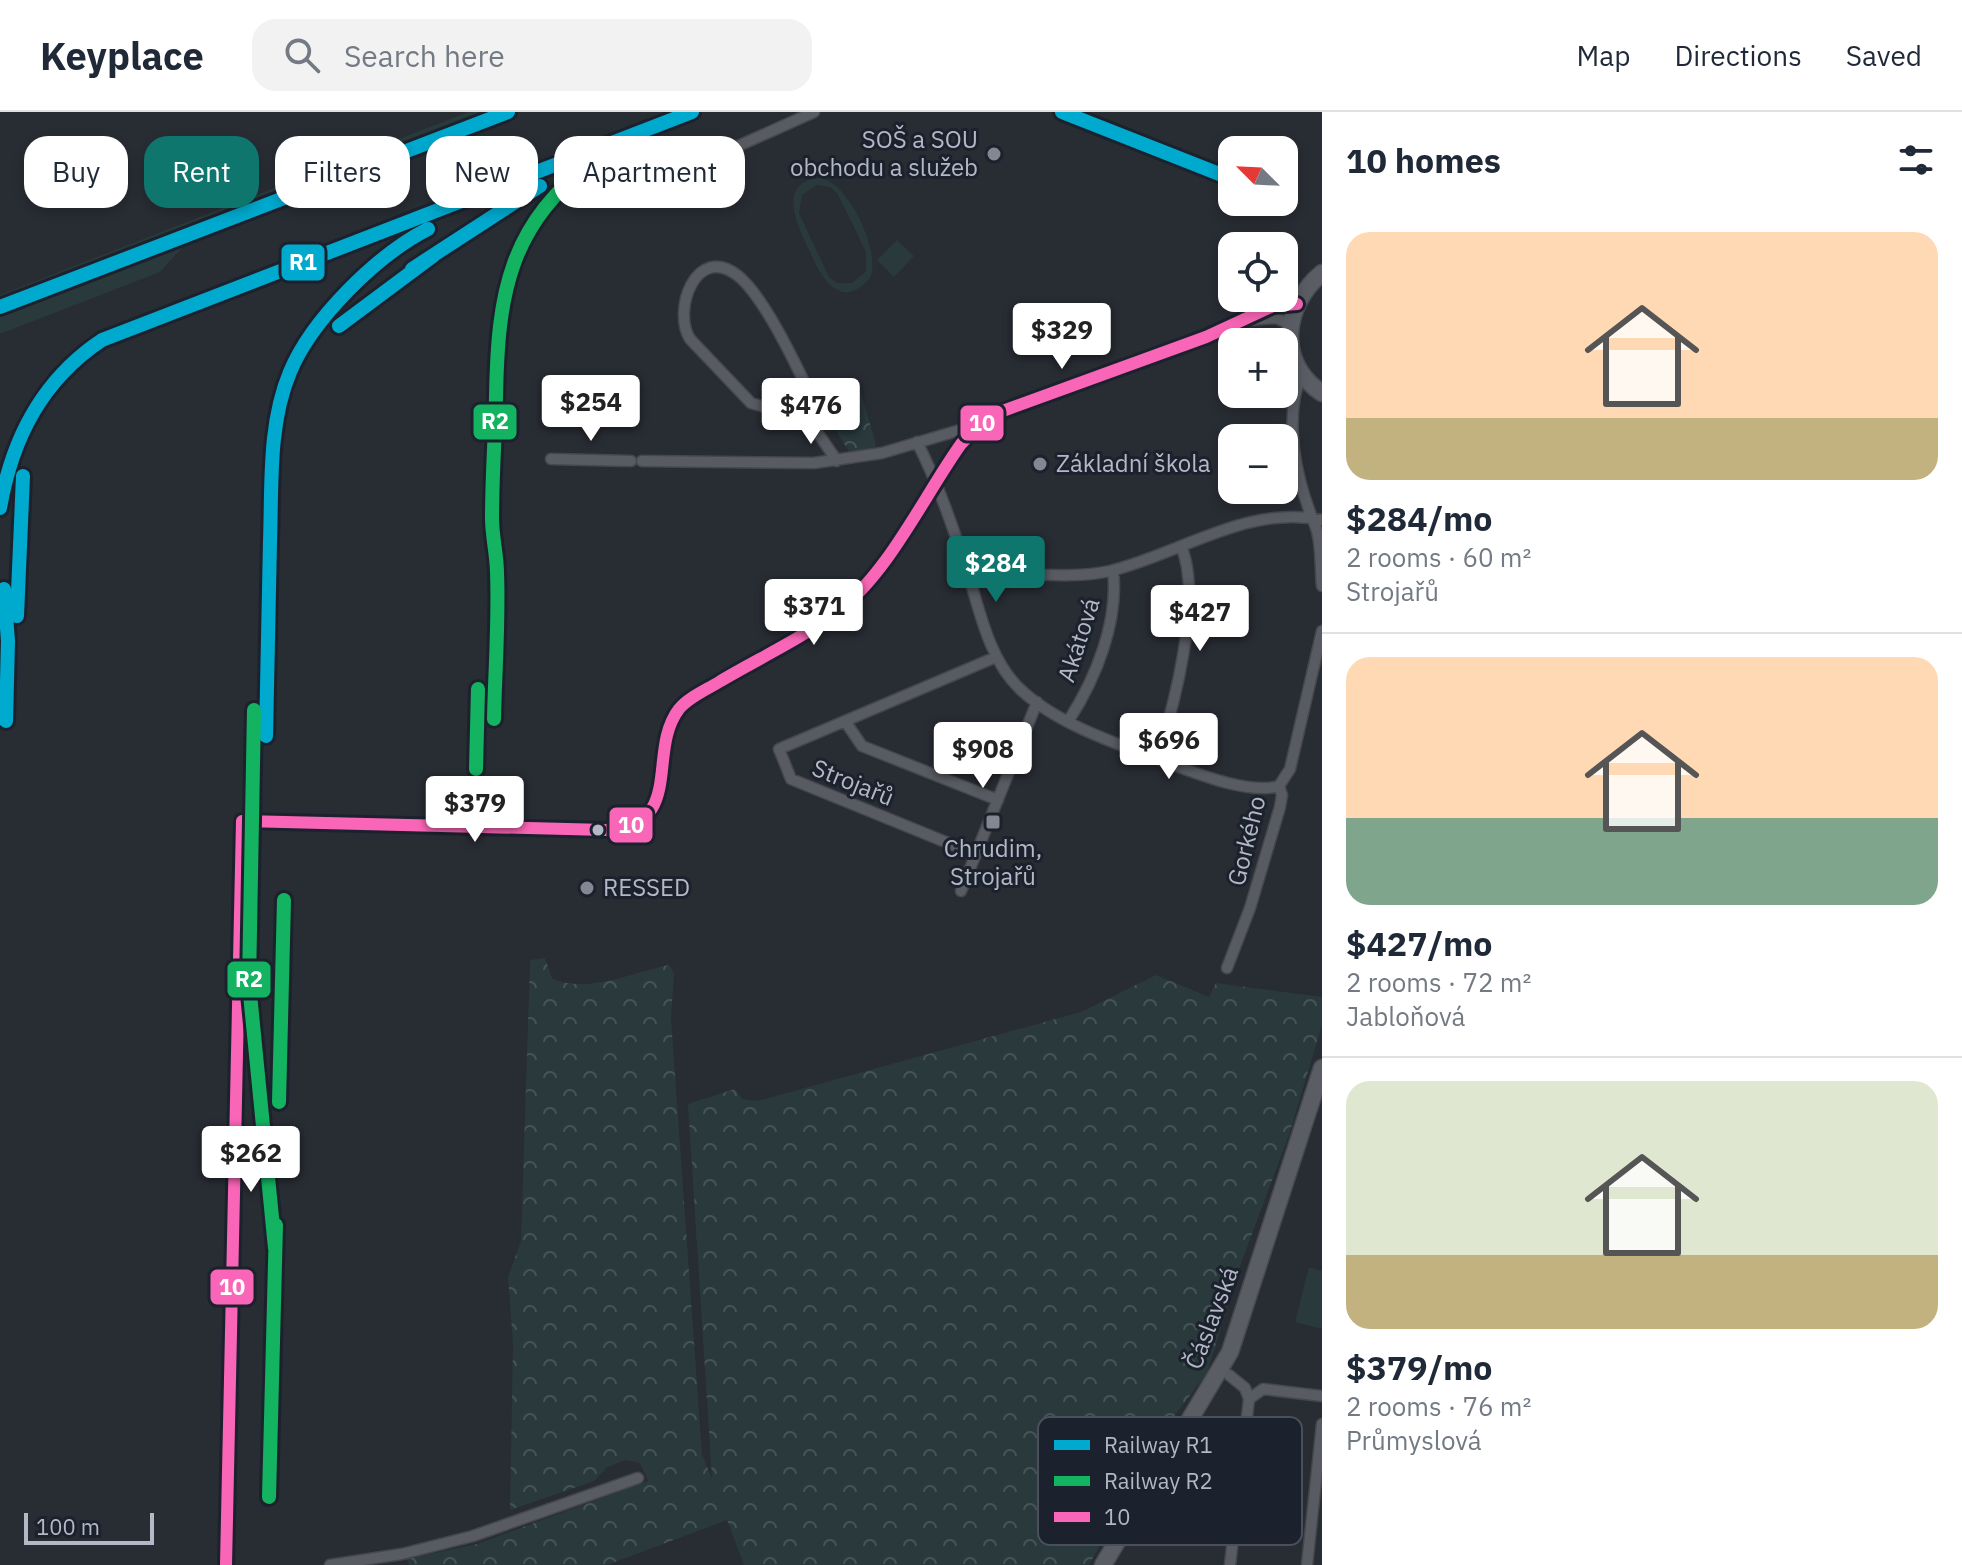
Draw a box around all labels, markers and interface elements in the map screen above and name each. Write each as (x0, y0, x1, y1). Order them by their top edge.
search box (252, 19, 812, 91)
text: Keyplace (40, 31, 204, 80)
icon: search (280, 33, 324, 77)
text: Search here (344, 36, 505, 75)
text: Map (1576, 37, 1630, 74)
text: Directions (1674, 37, 1802, 74)
text: Saved (1846, 37, 1922, 74)
place label: SOŠ a SOU obchodu a služeb (790, 123, 978, 183)
chip: Buy (24, 136, 128, 208)
chip: Rent (144, 136, 259, 208)
chip: Filters (275, 136, 410, 208)
chip: New (426, 136, 538, 208)
chip: Apartment (554, 136, 745, 208)
north arrow (1218, 136, 1298, 216)
map controls (1218, 136, 1298, 504)
text: 10 homes (1346, 138, 1501, 182)
icon: filters (1894, 138, 1938, 182)
marker: SOŠ a SOU obchodu a služeb (985, 145, 1003, 163)
button: locate (1218, 232, 1298, 312)
line badge: R1 (280, 243, 326, 282)
text: R1 (289, 247, 317, 276)
icon: home (1570, 284, 1714, 428)
pin: $329 (1015, 303, 1109, 371)
text: $329 (1031, 312, 1093, 346)
button: + (1218, 328, 1298, 408)
pin: $254 (544, 375, 638, 443)
pin: $476 (764, 378, 858, 446)
text: $254 (560, 384, 622, 418)
text: $476 (780, 387, 842, 421)
line badge: R2 (472, 403, 518, 441)
line badge: 10 (959, 404, 1005, 442)
text: R2 (481, 406, 509, 435)
text: 10 (969, 408, 995, 437)
button: − (1218, 424, 1298, 504)
place label: Základní škola (1056, 447, 1211, 479)
marker: Základní škola (1031, 455, 1049, 473)
text: $284/mo (1346, 496, 1493, 540)
pin: $284 (949, 536, 1043, 604)
text: 2 rooms · 60 m² (1346, 540, 1531, 574)
text: $284 (965, 545, 1027, 579)
text: Strojařů (1346, 574, 1439, 608)
pin: $371 (767, 579, 861, 647)
pin: $427 (1153, 585, 1247, 653)
text: $371 (783, 588, 845, 622)
street label: Akátová (1049, 593, 1107, 686)
text: $427 (1169, 594, 1231, 628)
icon: home (1570, 709, 1714, 853)
pin: $696 (1122, 713, 1216, 781)
pin: $908 (936, 722, 1030, 790)
text: $696 (1138, 722, 1200, 756)
text: $908 (952, 731, 1014, 765)
street label: Strojařů (808, 751, 899, 813)
pin: $379 (428, 776, 522, 844)
text: $379 (444, 785, 506, 819)
street label: Gorkého (1219, 793, 1273, 889)
line badge: 10 (608, 806, 654, 844)
text: 10 (618, 810, 644, 839)
marker: Chrudim, Strojařů (984, 813, 1002, 831)
unlabelled marker (590, 822, 606, 838)
place label: Chrudim, Strojařů (944, 832, 1042, 892)
place label: RESSED (603, 871, 690, 903)
marker: RESSED (578, 879, 596, 897)
text: $427/mo (1346, 921, 1493, 965)
line badge: R2 (226, 960, 272, 999)
text: R2 (235, 964, 263, 993)
text: 2 rooms · 72 m² (1346, 965, 1531, 999)
text: Jabloňová (1346, 999, 1465, 1033)
pin: $262 (204, 1126, 298, 1194)
icon: home (1570, 1133, 1714, 1277)
text: $262 (220, 1135, 282, 1169)
street label: Čáslavská (1177, 1262, 1245, 1374)
line badge: 10 (209, 1268, 255, 1306)
text: 10 (219, 1272, 245, 1301)
text: $379/mo (1346, 1345, 1493, 1389)
text: 2 rooms · 76 m² (1346, 1389, 1531, 1423)
legend (1038, 1417, 1302, 1545)
text: Průmyslová (1346, 1423, 1482, 1457)
text: Railway R1 (1104, 1430, 1213, 1459)
text: Railway R2 (1104, 1466, 1213, 1495)
text: 10 (1104, 1502, 1130, 1531)
scale bar (24, 1509, 154, 1545)
text: 100 m (36, 1512, 100, 1541)

